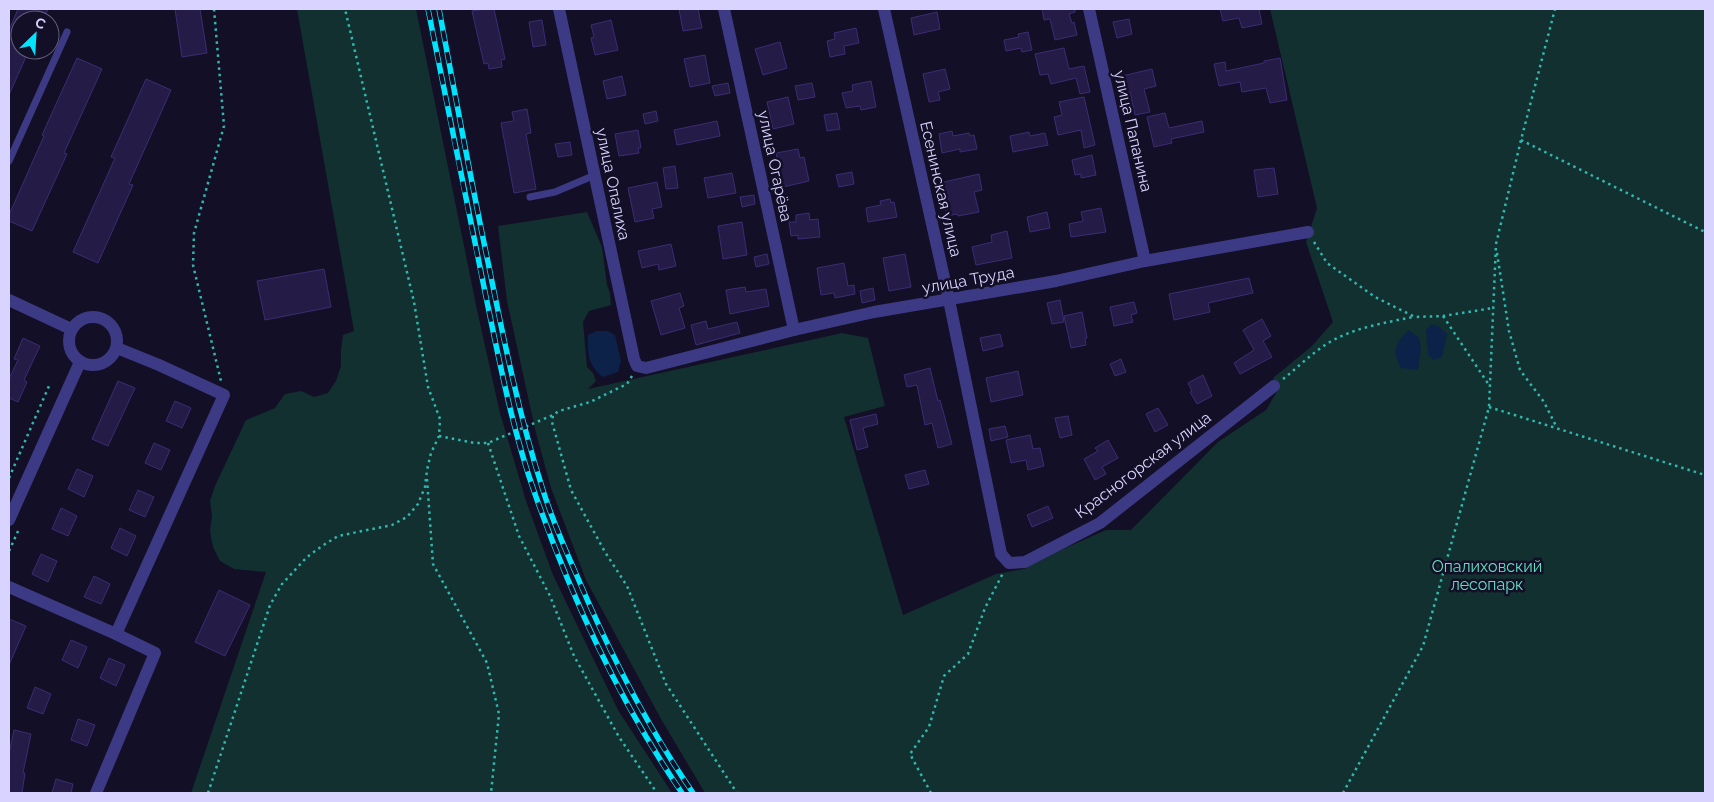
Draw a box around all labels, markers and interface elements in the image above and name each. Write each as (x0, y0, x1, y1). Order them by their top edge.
north arrow (10, 10, 60, 60)
text: С (33, 14, 49, 33)
street label: улица Папанина (1110, 68, 1156, 194)
street label: улица Огарёва (754, 109, 796, 223)
street label: Есенинская улица (916, 119, 966, 259)
street label: улица Опалиха (592, 126, 634, 242)
street label: улица Труда (920, 263, 1016, 297)
street label: Красногорская улица (1071, 408, 1215, 522)
park label: Опалиховский лесопарк (1432, 557, 1542, 594)

